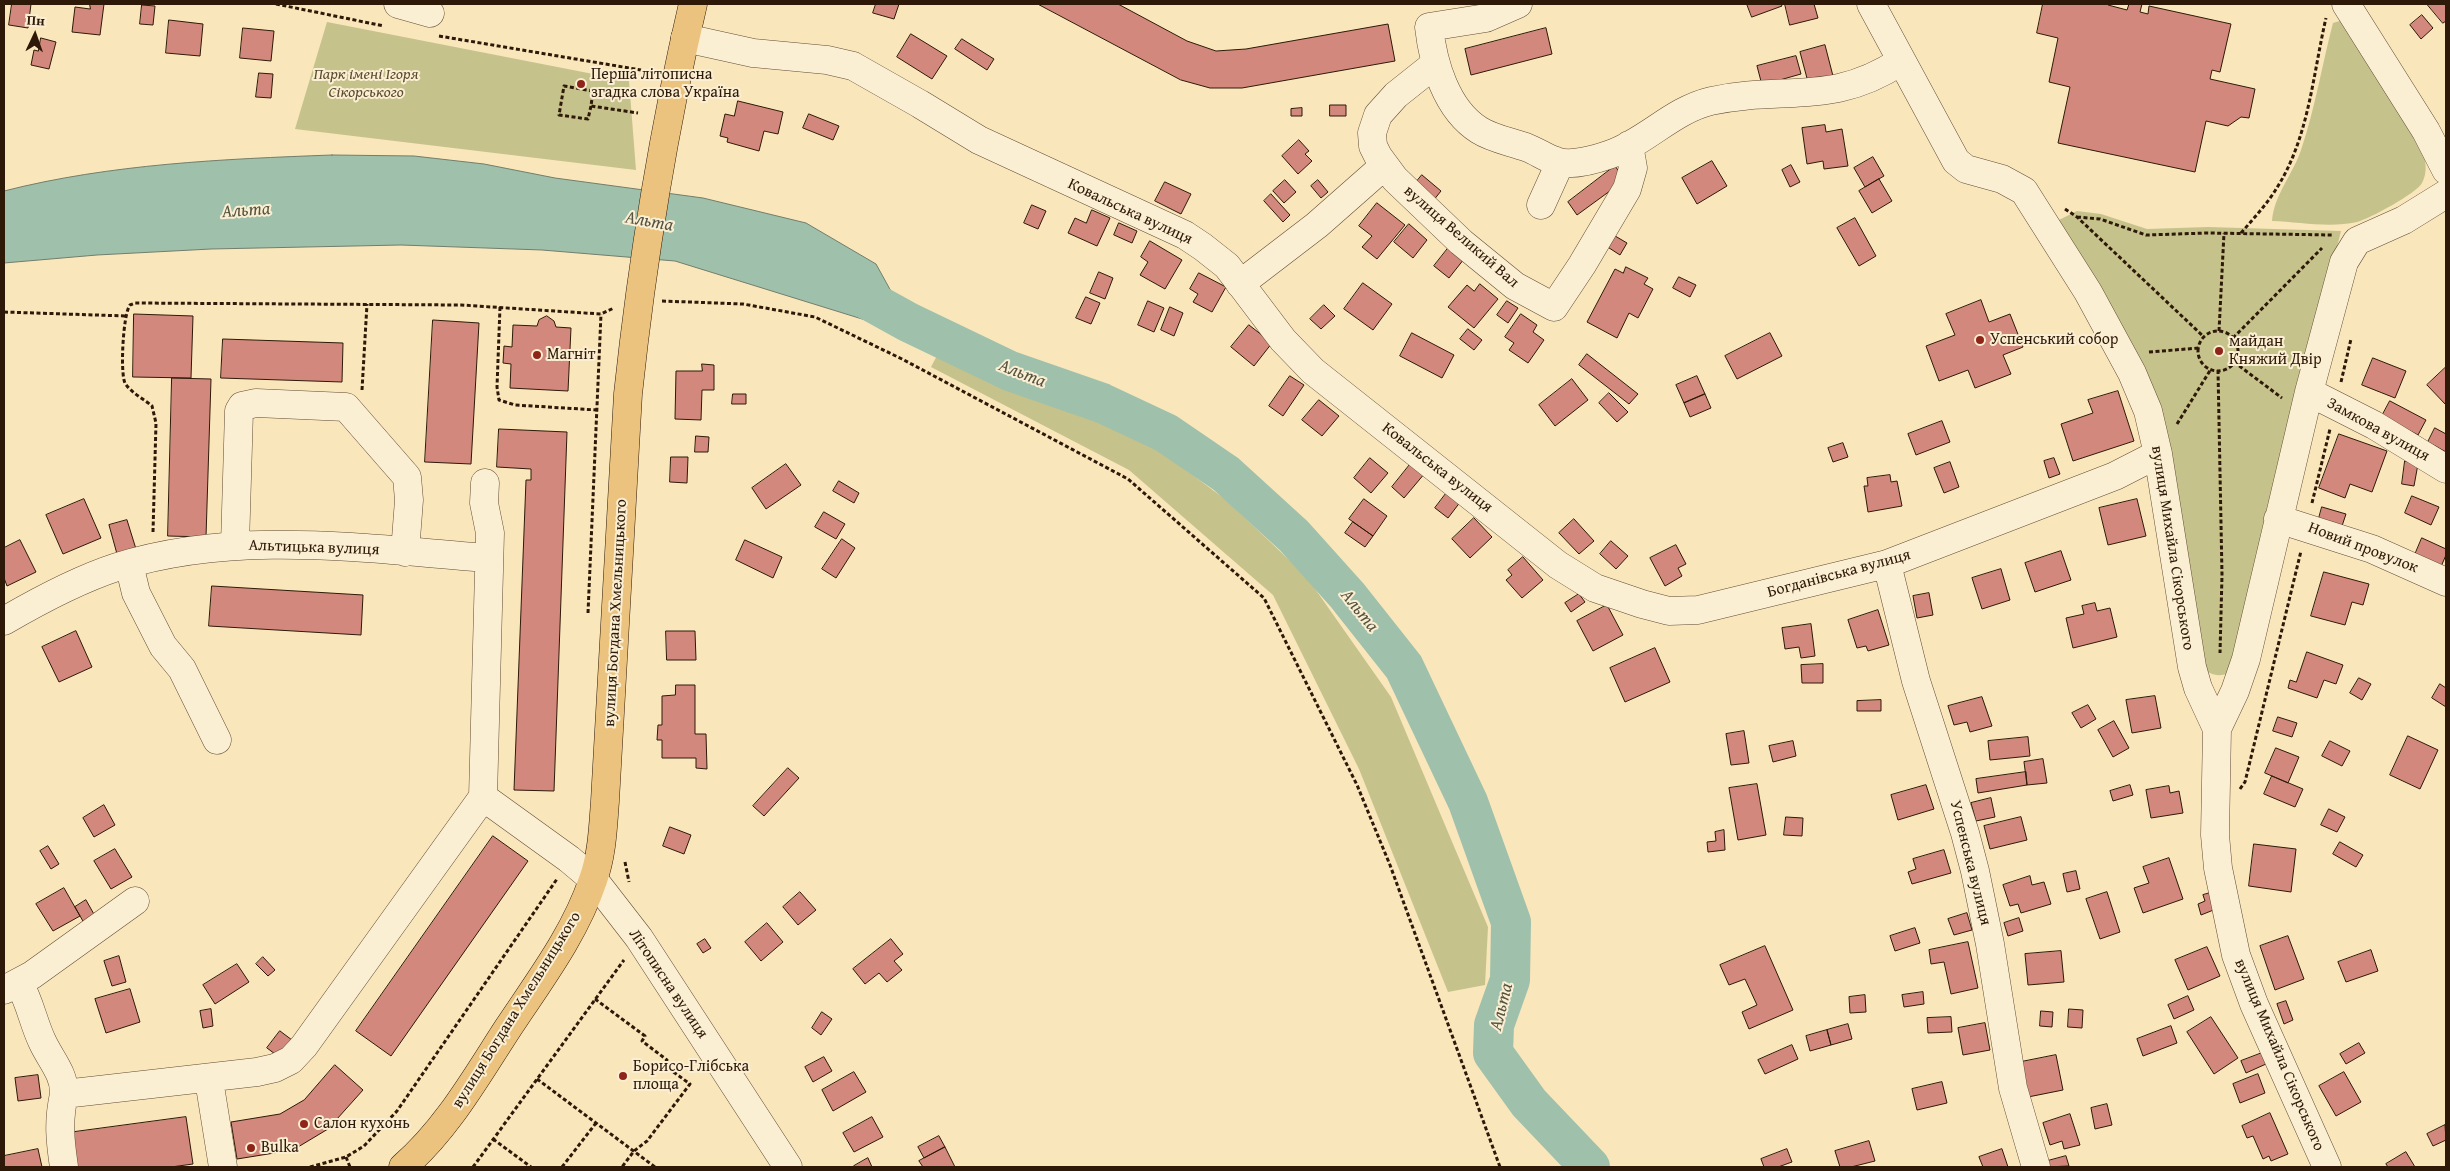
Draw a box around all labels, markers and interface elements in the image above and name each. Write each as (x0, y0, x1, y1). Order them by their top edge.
north arrow (10, 10, 60, 60)
text: Пн (26, 10, 45, 30)
park label: Парк імені Ігоря Сікорського (314, 65, 418, 103)
place label: Перша літописна згадка слова Україна (591, 65, 740, 103)
marker: Перша літописна згадка слова Україна (575, 78, 587, 90)
street label: Ковальська вулиця (1065, 175, 1195, 249)
street label: вулиця Великий Вал (1399, 182, 1523, 292)
water label: Альта (221, 199, 271, 223)
water label: Альта (623, 207, 675, 237)
place label: Успенський собор (1990, 330, 2118, 350)
place label: майдан Княжий Двір (2229, 332, 2322, 370)
marker: Успенський собор (1974, 334, 1986, 346)
place label: Магніт (547, 345, 595, 365)
marker: майдан Княжий Двір (2213, 345, 2225, 357)
marker: Магніт (531, 349, 543, 361)
water label: Альта (996, 355, 1048, 393)
street label: Замкова вулиця (2323, 394, 2433, 466)
street label: Ковальська вулиця (1378, 419, 1496, 517)
street label: вулиця Михайла Сікорського (2146, 444, 2198, 652)
street label: вулиця Богдана Хмельницького (600, 499, 632, 727)
street label: Новий провулок (2305, 518, 2421, 578)
street label: Альтицька вулиця (248, 536, 380, 560)
street label: Богданівська вулиця (1765, 546, 1913, 602)
water label: Альта (1335, 585, 1383, 637)
street label: Успенська вулиця (1945, 798, 1995, 928)
street label: вулиця Богдана Хмельницького (448, 908, 586, 1112)
street label: Літописна вулиця (624, 926, 712, 1042)
street label: вулиця Михайла Сікорського (2230, 956, 2328, 1154)
water label: Альта (1486, 981, 1518, 1033)
place label: Борисо-Глібська площа (633, 1057, 749, 1095)
marker: Борисо-Глібська площа (617, 1070, 629, 1082)
place label: Салон кухонь (314, 1114, 410, 1134)
marker: Салон кухонь (298, 1118, 310, 1130)
place label: Bulka (261, 1138, 299, 1158)
marker: Bulka (245, 1142, 257, 1154)

